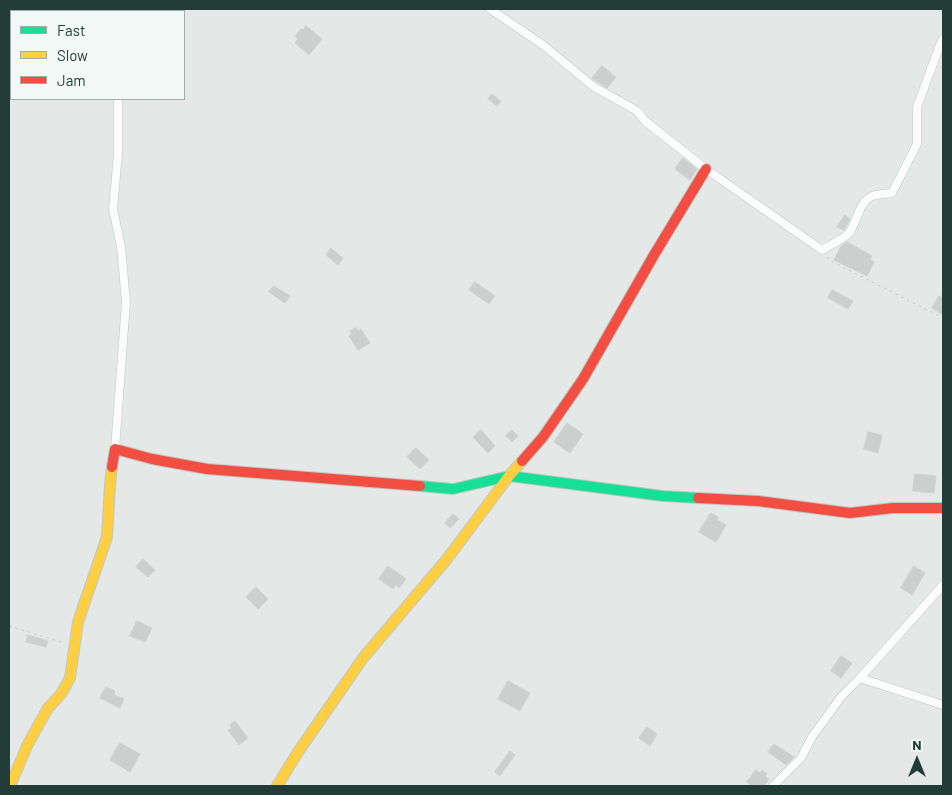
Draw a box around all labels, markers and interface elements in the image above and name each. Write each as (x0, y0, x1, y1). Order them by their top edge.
legend (10, 10, 185, 100)
text: Fast (57, 21, 85, 39)
text: Slow (57, 46, 88, 64)
text: Jam (57, 71, 86, 89)
north arrow (892, 735, 942, 785)
text: N (912, 736, 922, 753)

